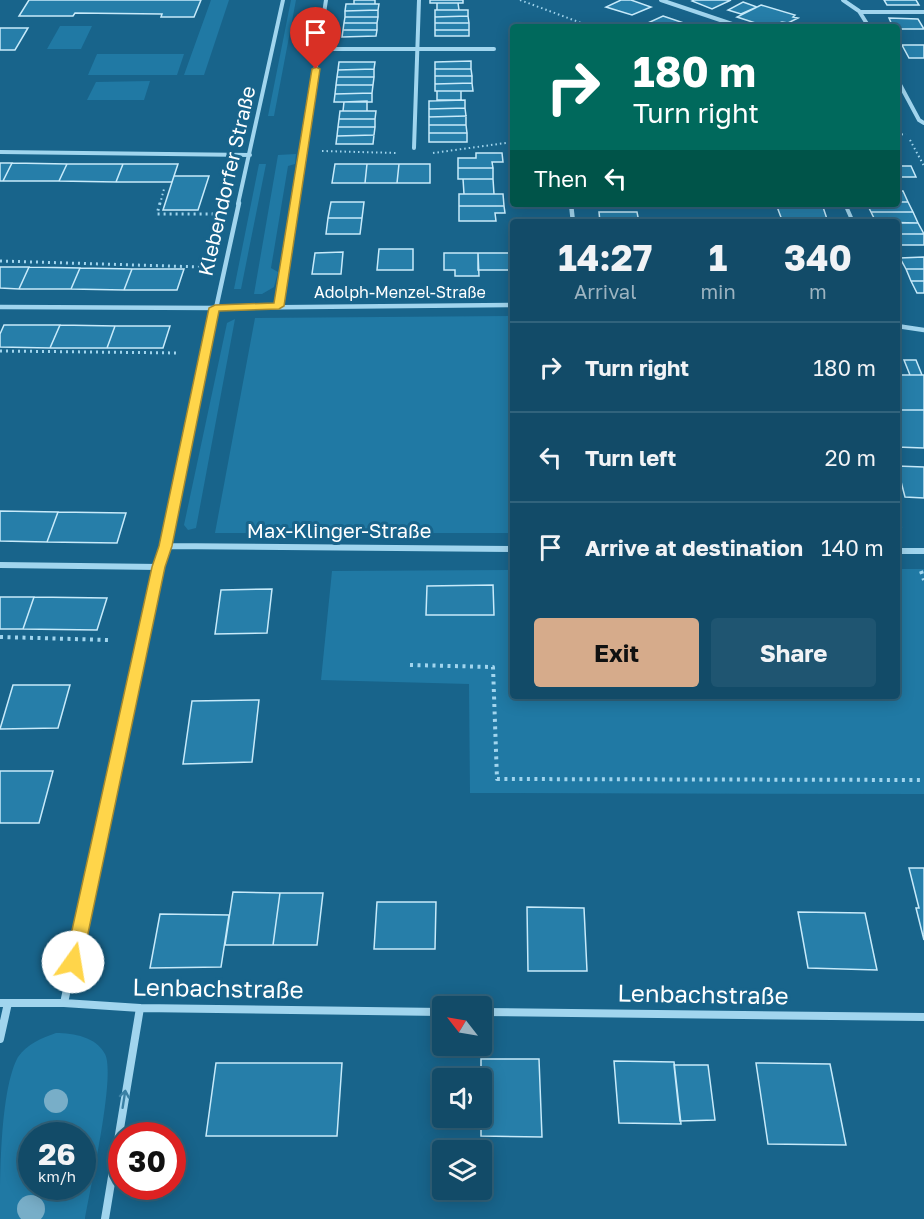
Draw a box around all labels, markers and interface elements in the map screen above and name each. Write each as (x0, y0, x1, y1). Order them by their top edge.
pin (290, 7, 341, 69)
icon: arrive (299, 16, 332, 49)
text: 180 m (633, 46, 756, 96)
icon: right (534, 48, 612, 126)
street label: Klebendorfer Straße (193, 84, 260, 278)
text: Turn right (633, 97, 759, 129)
icon: left (599, 162, 632, 195)
text: Then (534, 165, 587, 192)
text: 14:27 (558, 236, 652, 279)
text: 1 (709, 236, 727, 279)
text: 340 (784, 236, 852, 279)
text: Arrival (574, 279, 637, 303)
text: min (700, 279, 736, 303)
text: m (809, 279, 827, 303)
street label: Adolph-Menzel-Straße (314, 282, 486, 302)
icon: right (534, 351, 567, 384)
text: Turn right (585, 354, 689, 381)
text: 180 m (813, 354, 876, 381)
icon: left (534, 441, 567, 474)
text: Turn left (585, 444, 676, 471)
text: 20 m (825, 444, 876, 471)
street label: Max-Klinger-Straße (247, 518, 431, 542)
icon: arrive (534, 531, 567, 564)
text: Arrive at destination (585, 534, 803, 561)
text: 140 m (821, 534, 884, 561)
button: Exit (534, 618, 699, 687)
button: Share (711, 618, 876, 687)
position arrow (41, 930, 105, 994)
street label: Lenbachstraße (132, 972, 304, 1003)
street label: Lenbachstraße (617, 978, 789, 1009)
north arrow (432, 996, 492, 1056)
map controls (432, 996, 492, 1200)
button: sound (432, 1068, 492, 1128)
one-way arrow (119, 1090, 130, 1109)
speed limit sign: 30 (108, 1122, 186, 1200)
text: 26 (38, 1136, 76, 1172)
button: layers (432, 1140, 492, 1200)
text: km/h (38, 1167, 76, 1185)

